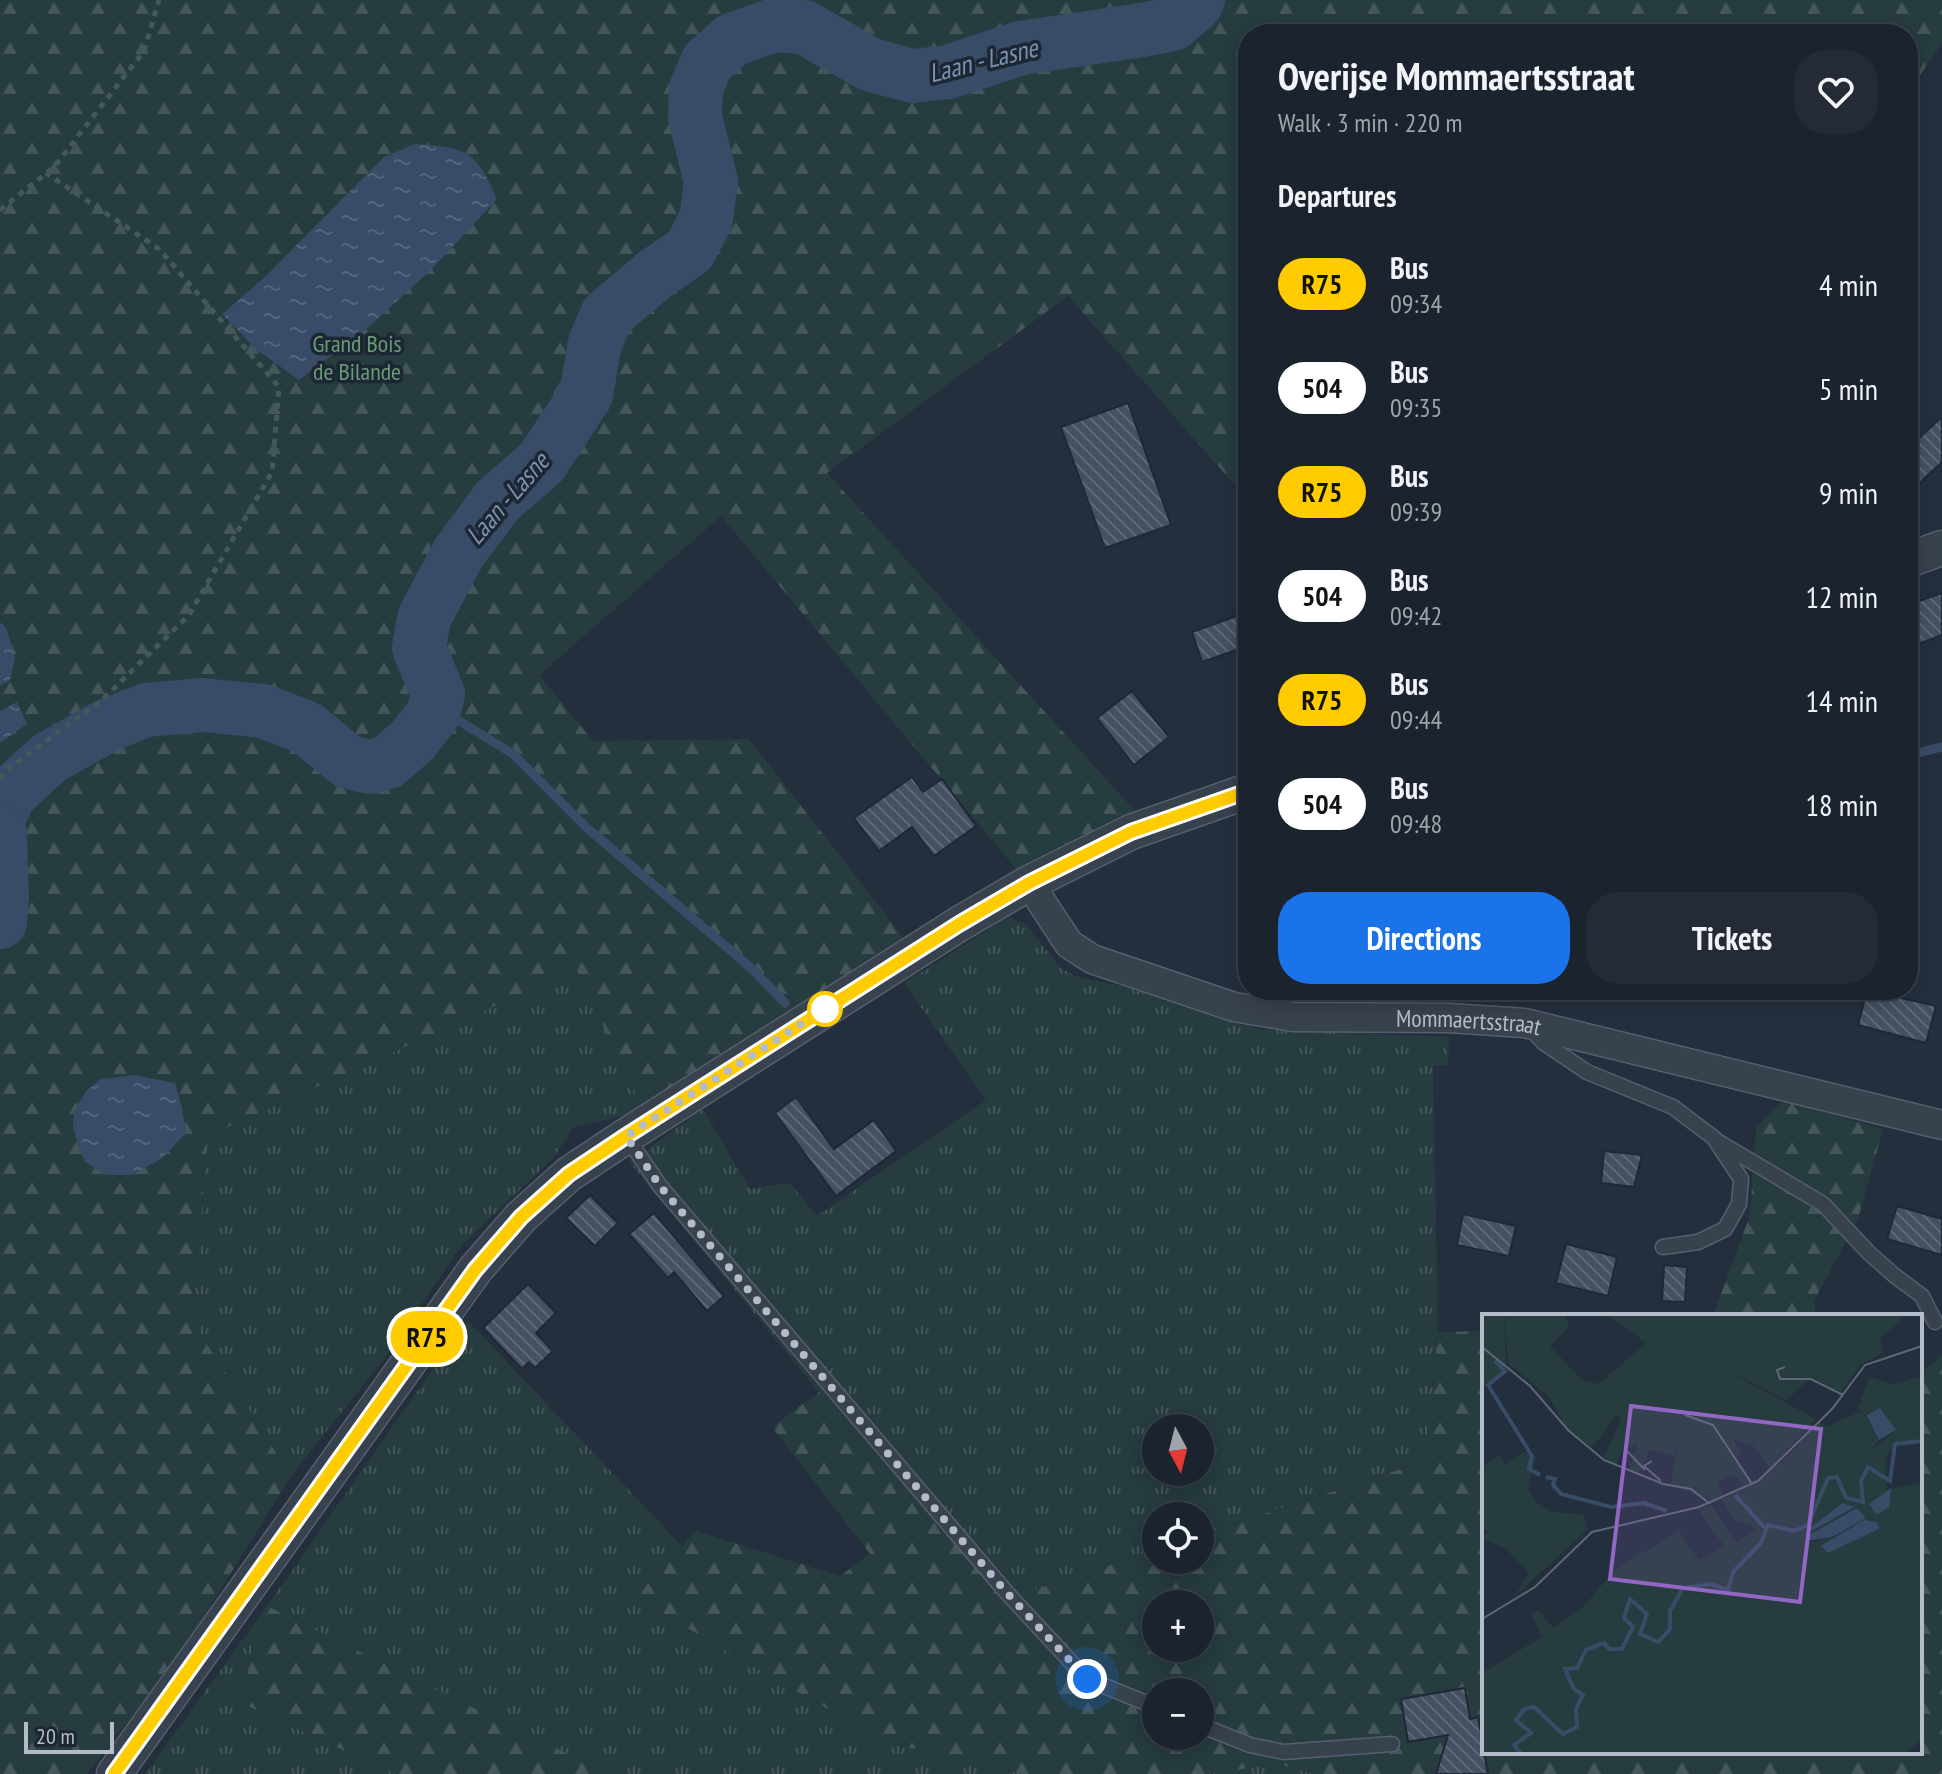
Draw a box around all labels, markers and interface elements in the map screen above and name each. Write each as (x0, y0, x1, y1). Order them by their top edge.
water label: Laan - Lasne (925, 30, 1043, 89)
button: heart (1794, 50, 1878, 134)
text: Overijse Mommaertsstraat (1278, 51, 1634, 100)
text: Walk · 3 min · 220 m (1278, 106, 1462, 139)
text: Departures (1278, 176, 1396, 215)
text: Bus (1390, 248, 1429, 287)
text: R75 (1302, 265, 1342, 302)
text: 4 min (1819, 265, 1878, 304)
text: 09:34 (1390, 287, 1442, 320)
park label: Grand Bois de Bilande (313, 328, 402, 387)
text: Bus (1390, 352, 1429, 391)
text: 504 (1302, 369, 1342, 406)
text: 5 min (1819, 369, 1878, 408)
text: 09:35 (1390, 391, 1442, 424)
water label: Laan - Lasne (458, 444, 557, 551)
text: Bus (1390, 456, 1429, 495)
text: R75 (1302, 473, 1342, 510)
text: 9 min (1819, 473, 1878, 512)
text: 09:39 (1390, 495, 1442, 528)
text: Bus (1390, 560, 1429, 599)
text: 504 (1302, 577, 1342, 614)
text: 12 min (1805, 577, 1878, 616)
text: 09:42 (1390, 599, 1442, 632)
text: Bus (1390, 664, 1429, 703)
text: R75 (1302, 681, 1342, 718)
text: 14 min (1805, 681, 1878, 720)
text: 09:44 (1390, 703, 1442, 736)
text: Bus (1390, 768, 1429, 807)
text: 504 (1302, 785, 1342, 822)
text: 18 min (1805, 785, 1878, 824)
text: 09:48 (1390, 807, 1442, 840)
button: Directions (1278, 892, 1570, 984)
button: Tickets (1586, 892, 1878, 984)
unlabelled marker (808, 992, 842, 1026)
street label: Mommaertsstraat (1396, 1002, 1545, 1042)
line badge: R75 (381, 1311, 473, 1363)
inset map (1482, 1314, 1922, 1754)
text: R75 (407, 1318, 447, 1355)
north arrow (1142, 1414, 1214, 1486)
map controls (1142, 1414, 1214, 1750)
button: locate (1142, 1502, 1214, 1574)
button: + (1142, 1590, 1214, 1662)
your location (1067, 1659, 1107, 1699)
button: − (1142, 1678, 1214, 1750)
scale bar (24, 1718, 114, 1754)
text: 20 m (36, 1722, 75, 1750)

